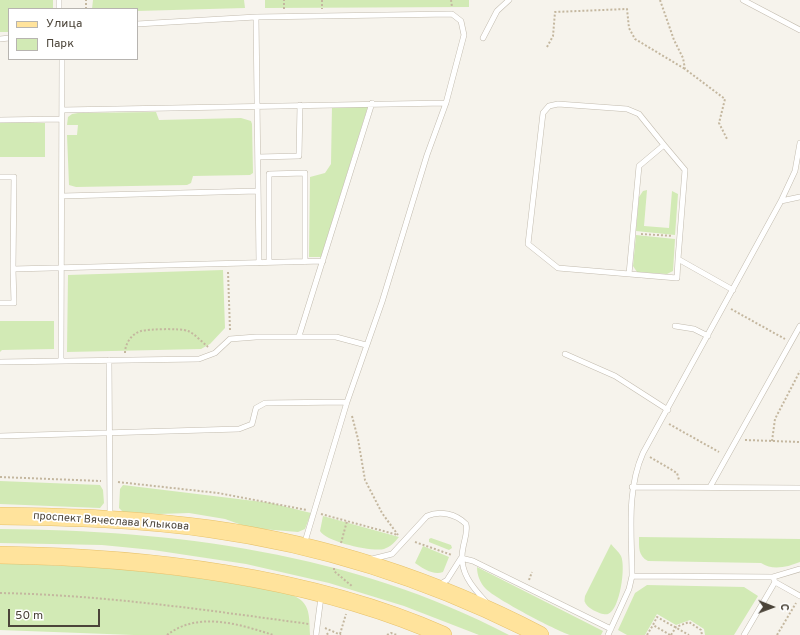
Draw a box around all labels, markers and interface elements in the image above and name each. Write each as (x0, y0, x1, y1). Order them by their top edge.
legend (8, 8, 138, 60)
text: Улица (46, 16, 82, 32)
text: Парк (46, 36, 74, 52)
street label: проспект Вячеслава Клыкова (33, 510, 189, 534)
north arrow (752, 587, 792, 627)
scale bar (10, 601, 102, 627)
text: С (777, 604, 791, 611)
text: 50 m (15, 608, 43, 624)

